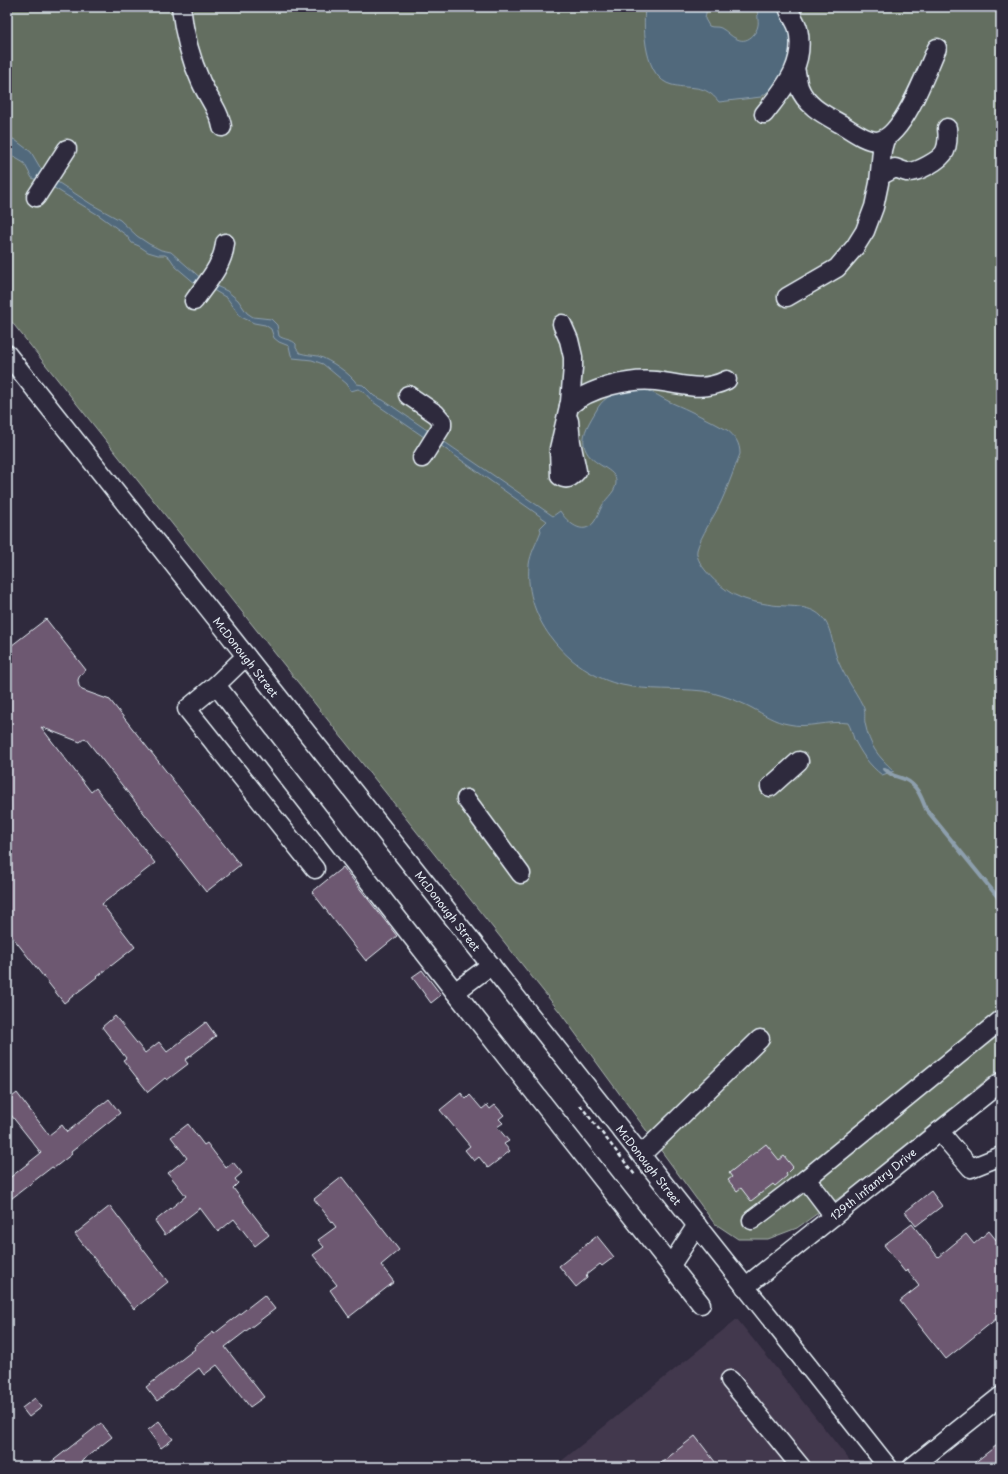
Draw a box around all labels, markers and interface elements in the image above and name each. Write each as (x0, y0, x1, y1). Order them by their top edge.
street label: McDonough Street (209, 613, 283, 701)
street label: McDonough Street (411, 867, 485, 955)
street label: McDonough Street (612, 1121, 686, 1209)
street label: 129th Infantry Drive (826, 1144, 920, 1224)

